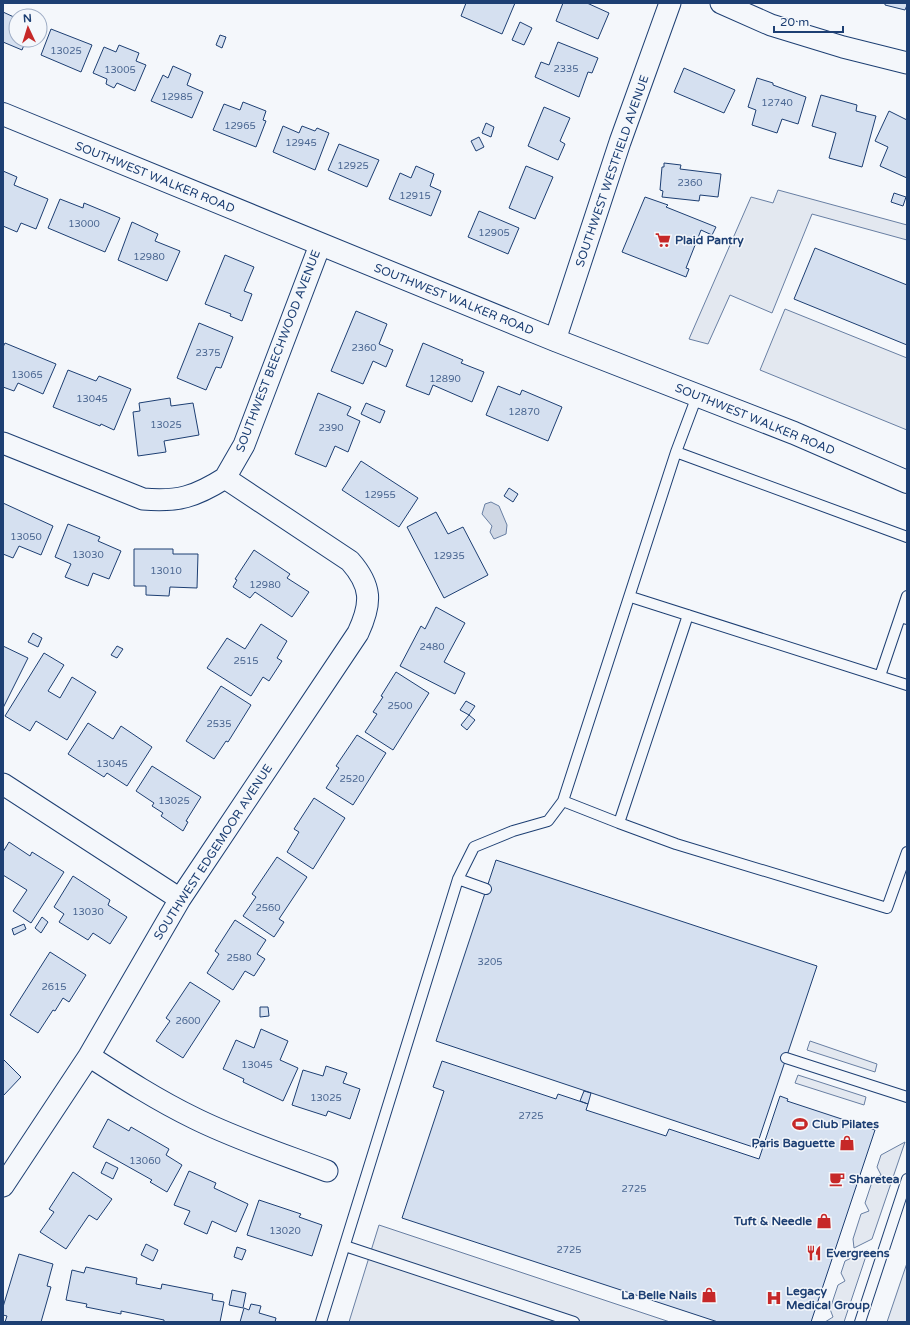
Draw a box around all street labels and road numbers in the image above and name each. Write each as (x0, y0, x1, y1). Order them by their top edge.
street label: SOUTHWEST WESTFIELD AVENUE (572, 73, 652, 269)
street label: SOUTHWEST WALKER ROAD (73, 138, 237, 216)
street label: SOUTHWEST BEECHWOOD AVENUE (233, 248, 323, 454)
street label: SOUTHWEST WALKER ROAD (372, 260, 536, 338)
street label: SOUTHWEST WALKER ROAD (673, 380, 837, 458)
street label: SOUTHWEST EDGEMOOR AVENUE (151, 761, 275, 942)

